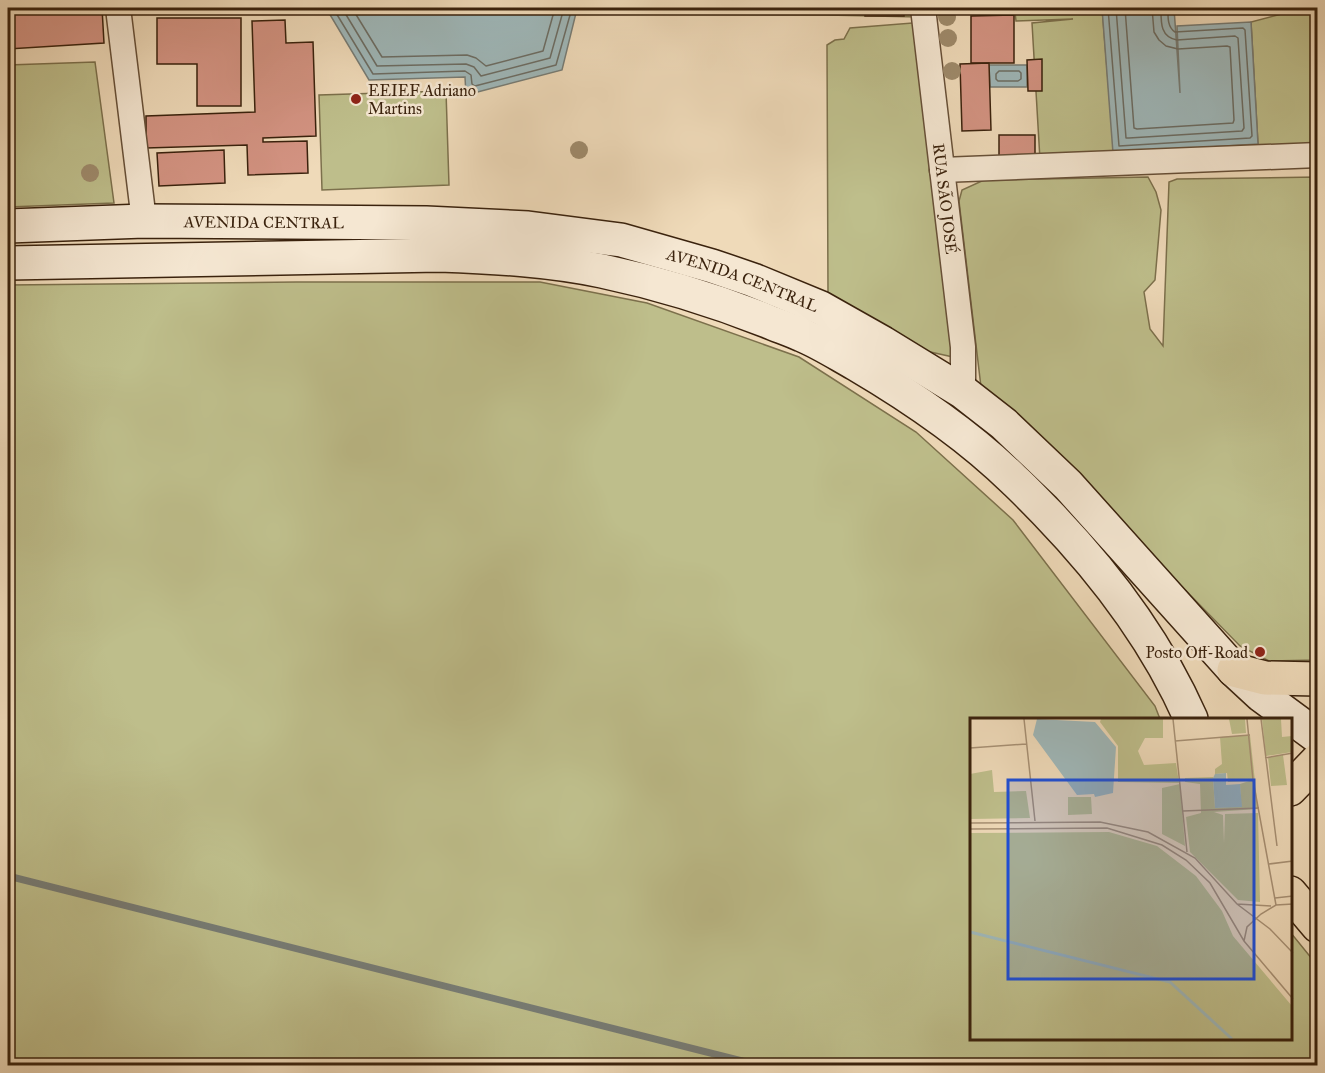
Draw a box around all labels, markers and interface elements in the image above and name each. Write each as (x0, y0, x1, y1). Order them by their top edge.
place label: EEIEF Adriano Martins (368, 81, 476, 118)
marker: EEIEF Adriano Martins (349, 92, 363, 106)
street label: RUA SÃO JOSÉ (929, 142, 963, 255)
street label: AVENIDA CENTRAL (183, 212, 344, 232)
street label: AVENIDA CENTRAL (663, 244, 821, 316)
place label: Posto Off-Road (1145, 643, 1248, 662)
marker: Posto Off-Road (1253, 645, 1267, 659)
inset map (970, 718, 1292, 1040)

